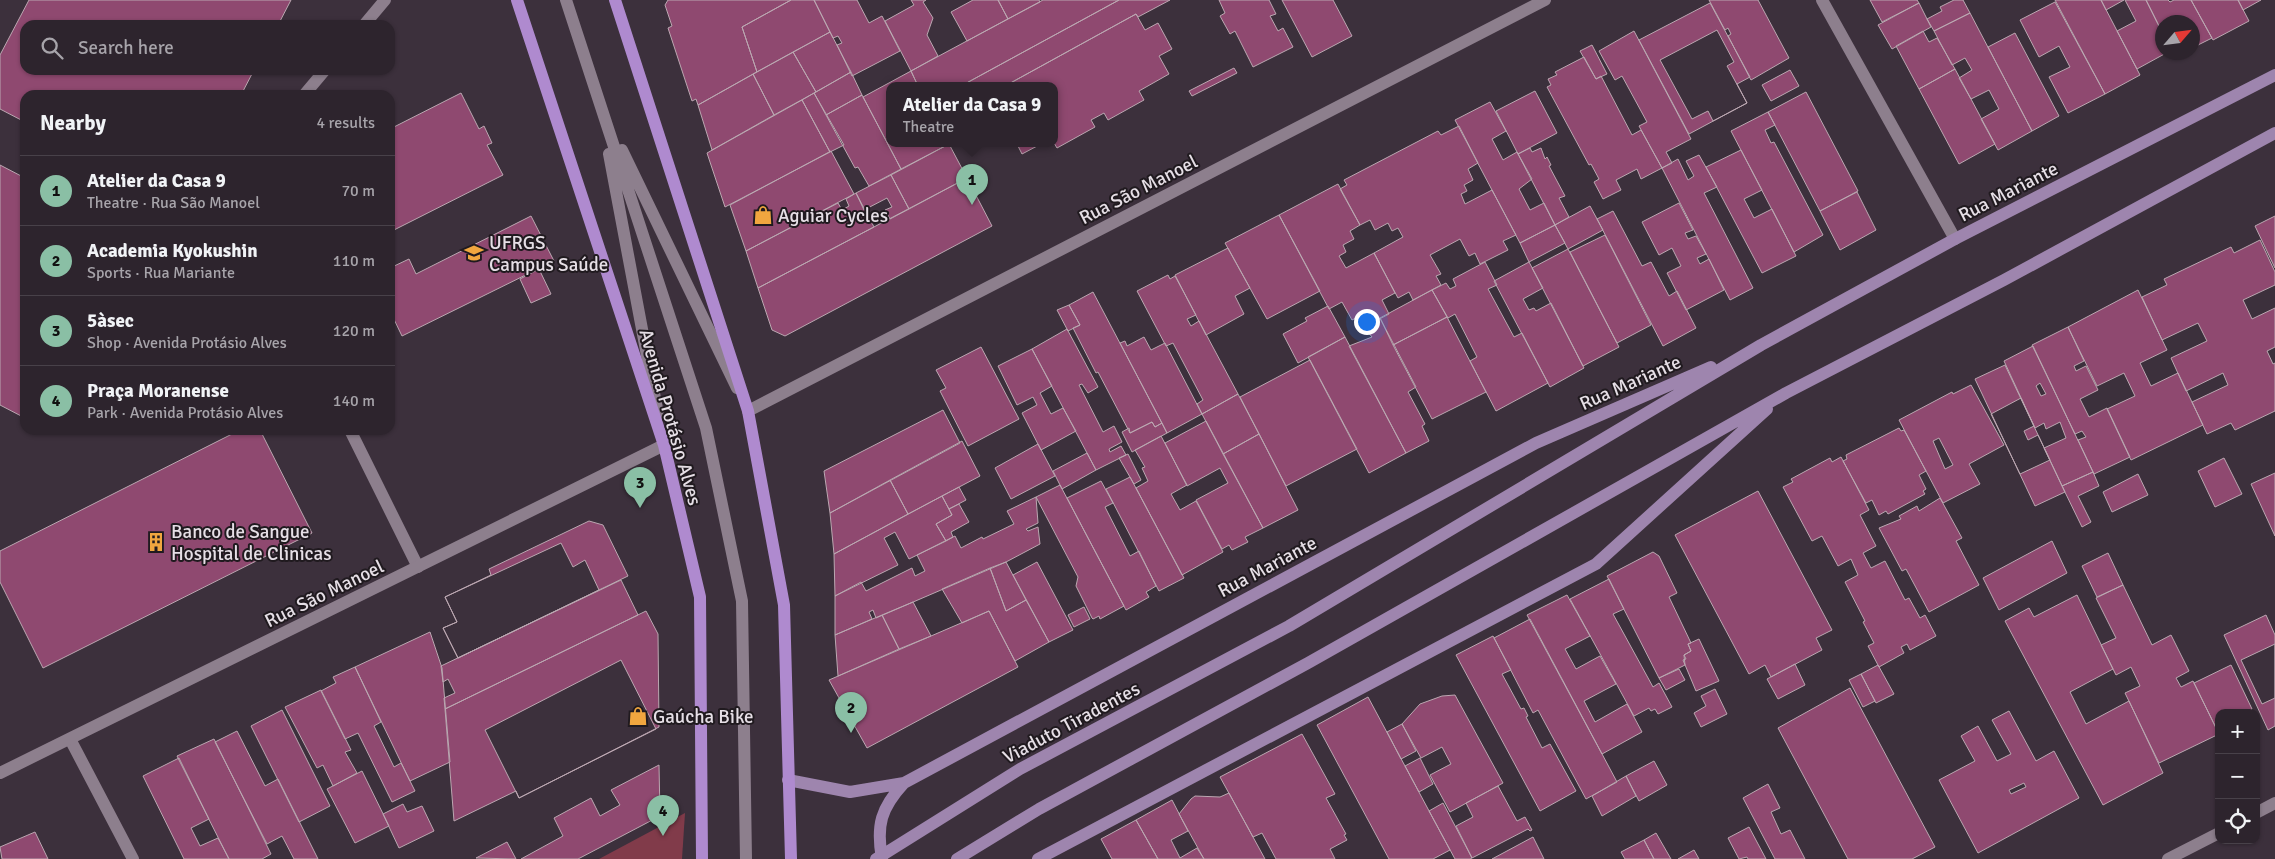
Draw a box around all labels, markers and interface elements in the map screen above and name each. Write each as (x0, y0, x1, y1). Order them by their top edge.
north arrow (2155, 15, 2200, 60)
search box (20, 20, 395, 75)
icon: search (38, 34, 66, 62)
text: Search here (78, 36, 174, 60)
popup (886, 82, 1058, 147)
text: Atelier da Casa 9 (903, 93, 1041, 117)
text: Nearby (40, 110, 106, 136)
text: 4 results (316, 113, 375, 133)
text: Theatre (903, 117, 954, 137)
street label: Rua São Manoel (1075, 150, 1202, 230)
street label: Rua Mariante (1955, 157, 2062, 227)
pin: 1 (956, 164, 988, 205)
text: Atelier da Casa 9 (87, 169, 226, 193)
text: 1 (52, 181, 60, 201)
text: 70 m (341, 181, 375, 201)
text: Theatre · Rua São Manoel (87, 193, 260, 213)
shop icon: Aguiar Cycles (752, 204, 774, 226)
place label: Aguiar Cycles (778, 204, 888, 228)
place label: UFRGS Campus Saúde (489, 231, 608, 277)
text: Academia Kyokushin (87, 239, 258, 263)
school or university icon: UFRGS Campus Saúde (463, 242, 485, 264)
text: 2 (52, 251, 60, 271)
text: 110 m (333, 251, 375, 271)
text: Sports · Rua Mariante (87, 263, 235, 283)
text: 5àsec (87, 309, 134, 333)
your location (1354, 309, 1380, 335)
text: 3 (52, 321, 60, 341)
text: 120 m (333, 321, 375, 341)
street label: Avenida Protásio Alves (633, 326, 707, 508)
text: Shop · Avenida Protásio Alves (87, 333, 287, 353)
street label: Rua Mariante (1576, 350, 1685, 416)
text: Praça Moranense (87, 379, 229, 403)
text: 4 (52, 391, 60, 411)
text: 140 m (333, 391, 375, 411)
text: Park · Avenida Protásio Alves (87, 403, 283, 423)
pin: 3 (624, 467, 656, 508)
place label: Banco de Sangue Hospital de Clinicas (171, 520, 331, 566)
building icon: Banco de Sangue Hospital de Clinicas (145, 531, 167, 553)
street label: Rua Mariante (1214, 531, 1321, 603)
street label: Rua São Manoel (261, 555, 388, 633)
street label: Viaduto Tiradentes (999, 677, 1144, 769)
pin: 2 (835, 692, 867, 733)
shop icon: Gaúcha Bike (627, 705, 649, 727)
place label: Gaúcha Bike (653, 705, 754, 729)
map controls (2215, 709, 2260, 844)
button: + (2215, 709, 2260, 754)
button: − (2215, 754, 2260, 799)
pin: 4 (647, 795, 679, 836)
button: locate (2215, 799, 2260, 844)

